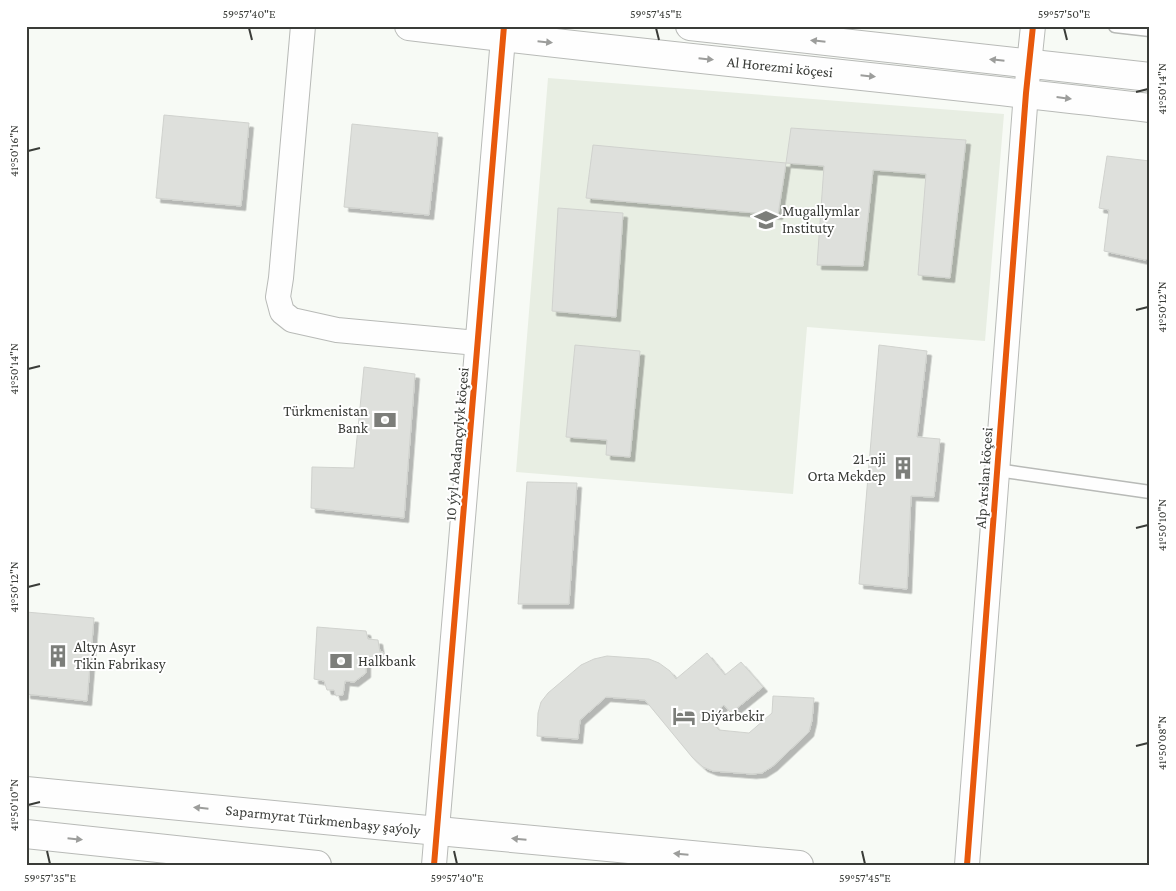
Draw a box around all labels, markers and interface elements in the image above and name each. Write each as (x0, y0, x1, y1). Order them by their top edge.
text: 59°57'40"E (223, 7, 276, 21)
text: 59°57'45"E (630, 7, 682, 21)
text: 59°57'50"E (1038, 7, 1091, 21)
one-way arrow (810, 37, 826, 45)
one-way arrow (537, 38, 553, 46)
street label: Al Horezmi köçesi (726, 53, 834, 82)
one-way arrow (699, 55, 715, 63)
one-way arrow (989, 56, 1005, 64)
text: 41°50'14"N (1155, 63, 1169, 115)
one-way arrow (860, 72, 876, 80)
one-way arrow (1057, 94, 1073, 102)
text: 41°50'16"N (7, 125, 21, 177)
place label: Mugallymlar Instituty (782, 203, 860, 237)
school or university icon: Mugallymlar Instituty (753, 207, 779, 233)
text: 41°50'12"N (1155, 281, 1169, 333)
text: 41°50'14"N (7, 343, 21, 395)
street label: 10 ýyl Abadançylyk köçesi (442, 367, 473, 521)
place label: Türkmenistan Bank (283, 403, 369, 436)
bank icon: Türkmenistan Bank (372, 407, 398, 433)
street label: Alp Arslan köçesi (972, 427, 997, 529)
place label: 21-nji Orta Mekdep (808, 451, 886, 485)
building icon: 21-nji Orta Mekdep (890, 455, 916, 481)
text: 41°50'10"N (1155, 499, 1169, 551)
text: 41°50'12"N (7, 561, 21, 613)
place label: Altyn Asyr Tikin Fabrikasy (74, 639, 166, 673)
building icon: Altyn Asyr Tikin Fabrikasy (45, 643, 71, 669)
bank icon: Halkbank (328, 648, 354, 674)
place label: Halkbank (358, 653, 416, 669)
hotel icon: Diýarbekir (671, 703, 697, 729)
place label: Diýarbekir (701, 708, 765, 725)
text: 41°50'08"N (1155, 716, 1169, 770)
text: 41°50'10"N (7, 779, 21, 831)
street label: Saparmyrat Türkmenbaşy şaýoly (225, 802, 421, 839)
one-way arrow (192, 804, 208, 812)
one-way arrow (511, 834, 527, 842)
one-way arrow (67, 835, 83, 843)
one-way arrow (673, 850, 689, 858)
text: 59°57'35"E (24, 871, 76, 885)
text: 59°57'40"E (431, 871, 484, 885)
text: 59°57'45"E (839, 871, 891, 885)

